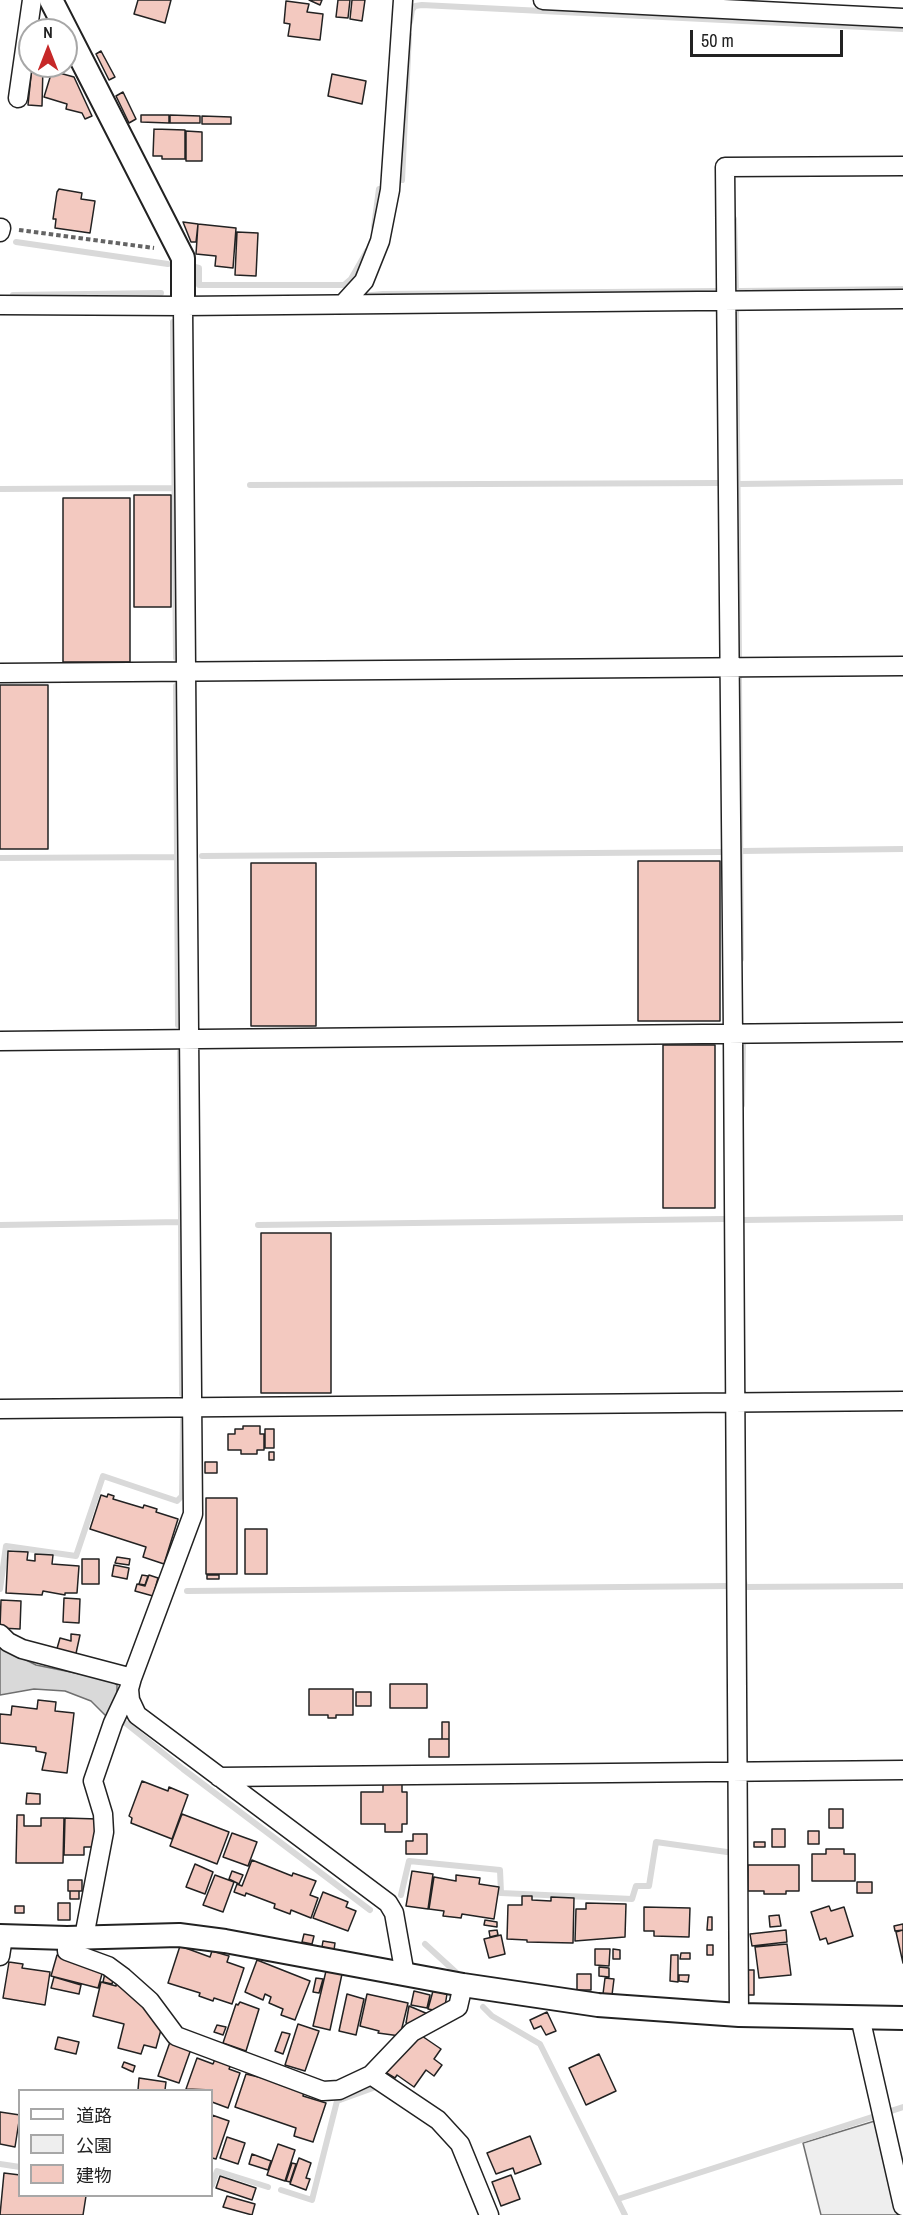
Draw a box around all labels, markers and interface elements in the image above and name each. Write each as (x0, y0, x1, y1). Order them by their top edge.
north arrow (18, 18, 78, 78)
scale bar (693, 18, 846, 56)
text: N (43, 21, 53, 43)
text: 50 m (701, 28, 734, 53)
legend (18, 2089, 213, 2197)
text: 道路 (76, 2103, 112, 2128)
text: 公園 (76, 2133, 112, 2158)
text: 建物 (76, 2163, 112, 2188)

